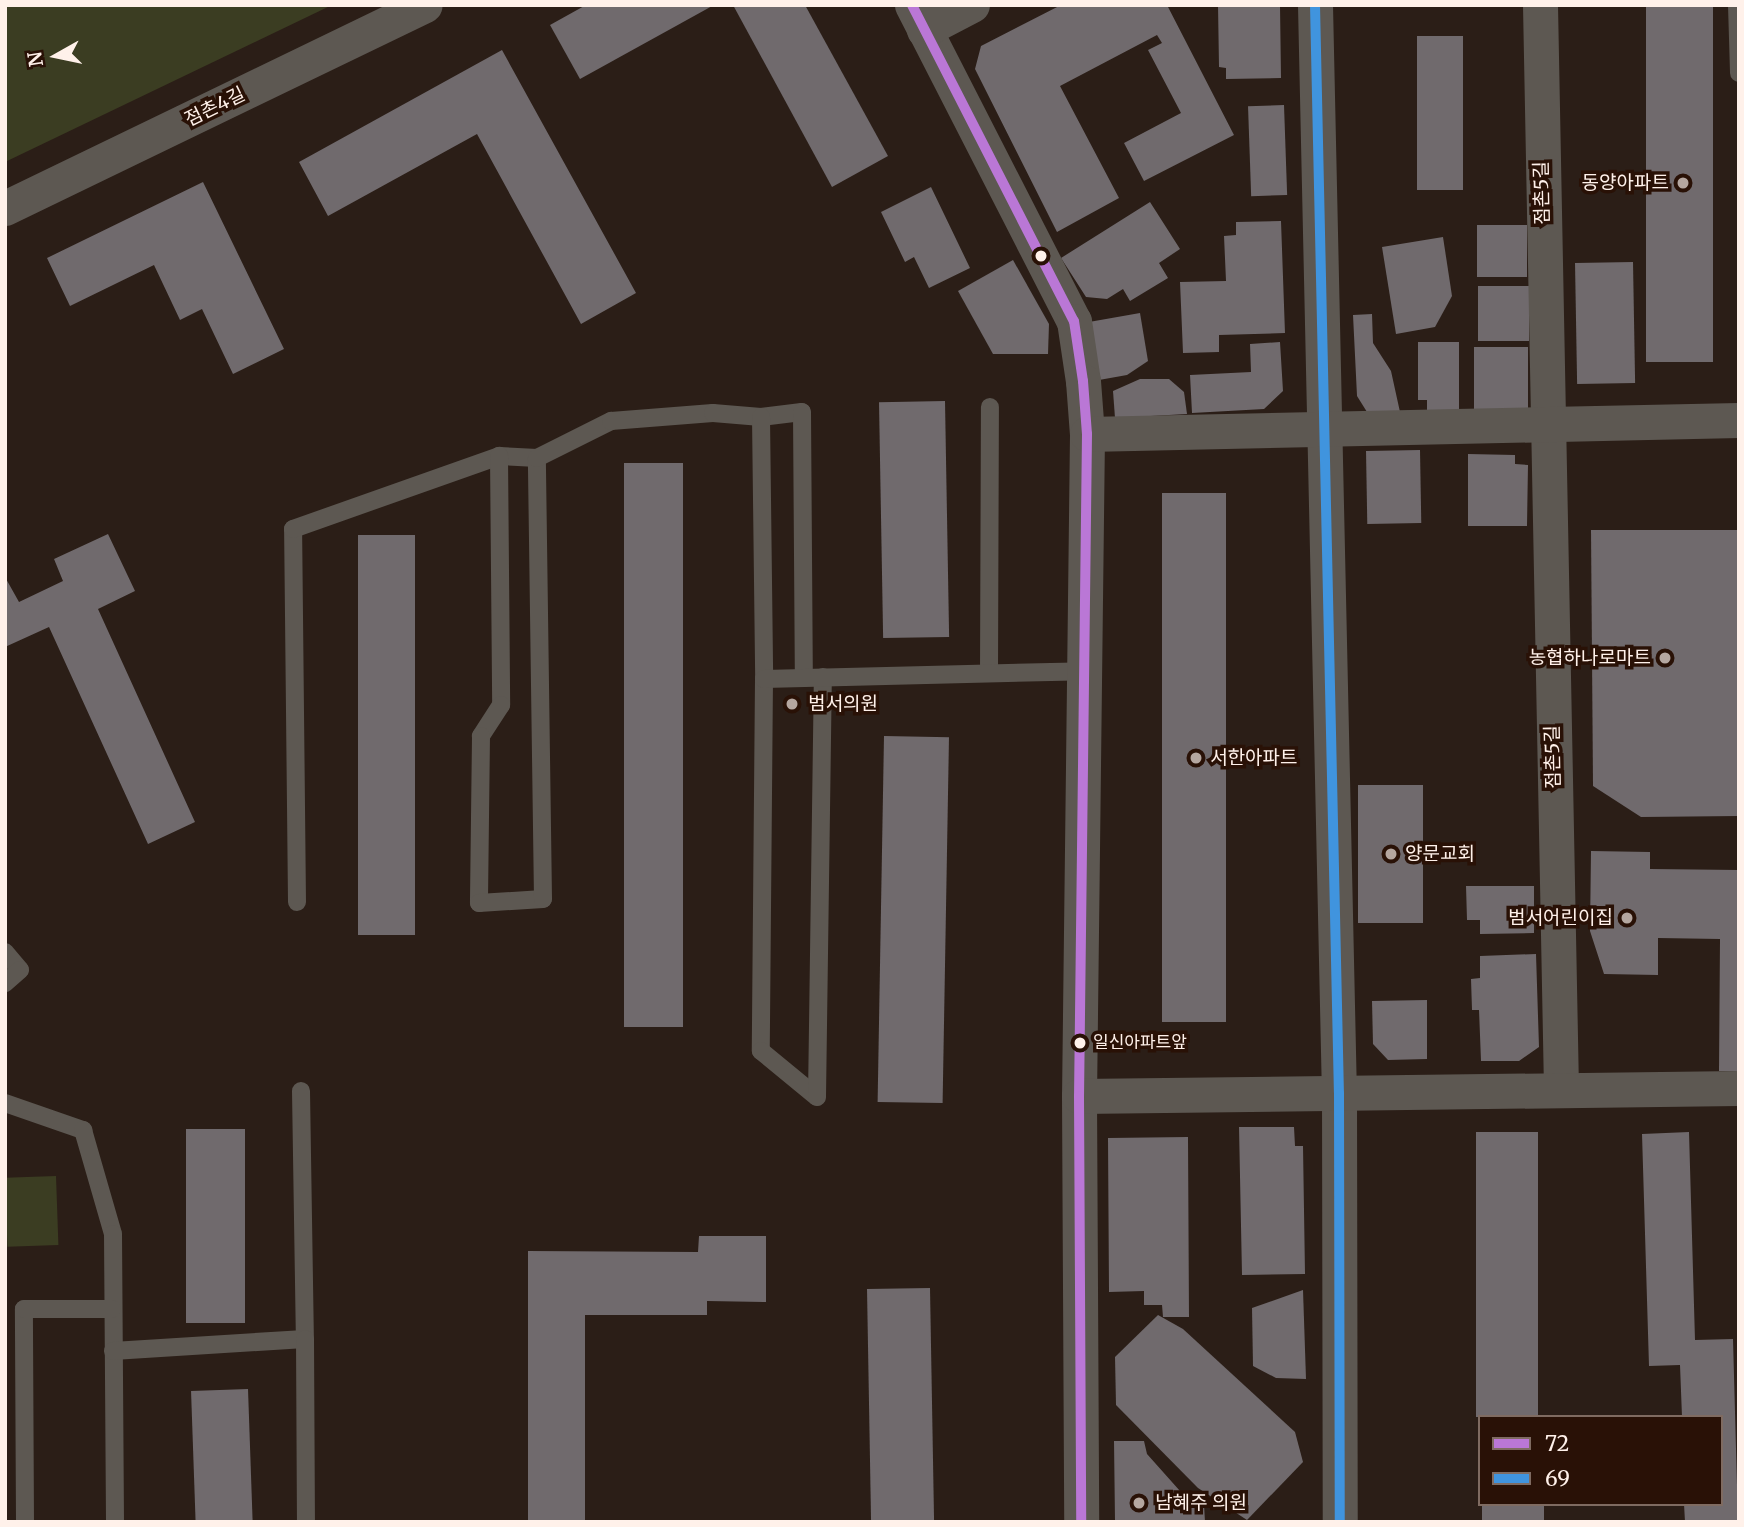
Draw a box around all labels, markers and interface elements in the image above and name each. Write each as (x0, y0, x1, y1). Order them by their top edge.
north arrow (21, 21, 91, 91)
text: N (22, 50, 48, 69)
street label: 점촌4길 (181, 83, 249, 131)
street label: 점촌5길 (1530, 161, 1554, 225)
place label: 동양아파트 (1582, 172, 1669, 194)
marker: 동양아파트 (1675, 175, 1691, 191)
unlabelled marker (1034, 249, 1048, 263)
place label: 농협하나로마트 (1529, 647, 1651, 669)
marker: 농협하나로마트 (1657, 650, 1673, 666)
place label: 범서의원 (808, 693, 878, 715)
marker: 범서의원 (782, 694, 802, 714)
street label: 점촌5길 (1541, 725, 1565, 789)
place label: 서한아파트 (1210, 747, 1297, 769)
marker: 서한아파트 (1188, 750, 1204, 766)
place label: 양문교회 (1405, 843, 1475, 865)
marker: 양문교회 (1383, 846, 1399, 862)
place label: 범서어린이집 (1508, 907, 1613, 929)
marker: 범서어린이집 (1619, 910, 1635, 926)
place label: 일신아파트앞 (1093, 1033, 1187, 1053)
marker: 일신아파트앞 (1073, 1036, 1087, 1050)
legend (1478, 1415, 1723, 1506)
text: 72 (1545, 1430, 1569, 1457)
text: 69 (1545, 1465, 1570, 1492)
place label: 남혜주 의원 (1155, 1492, 1247, 1514)
marker: 남혜주 의원 (1129, 1493, 1149, 1513)

